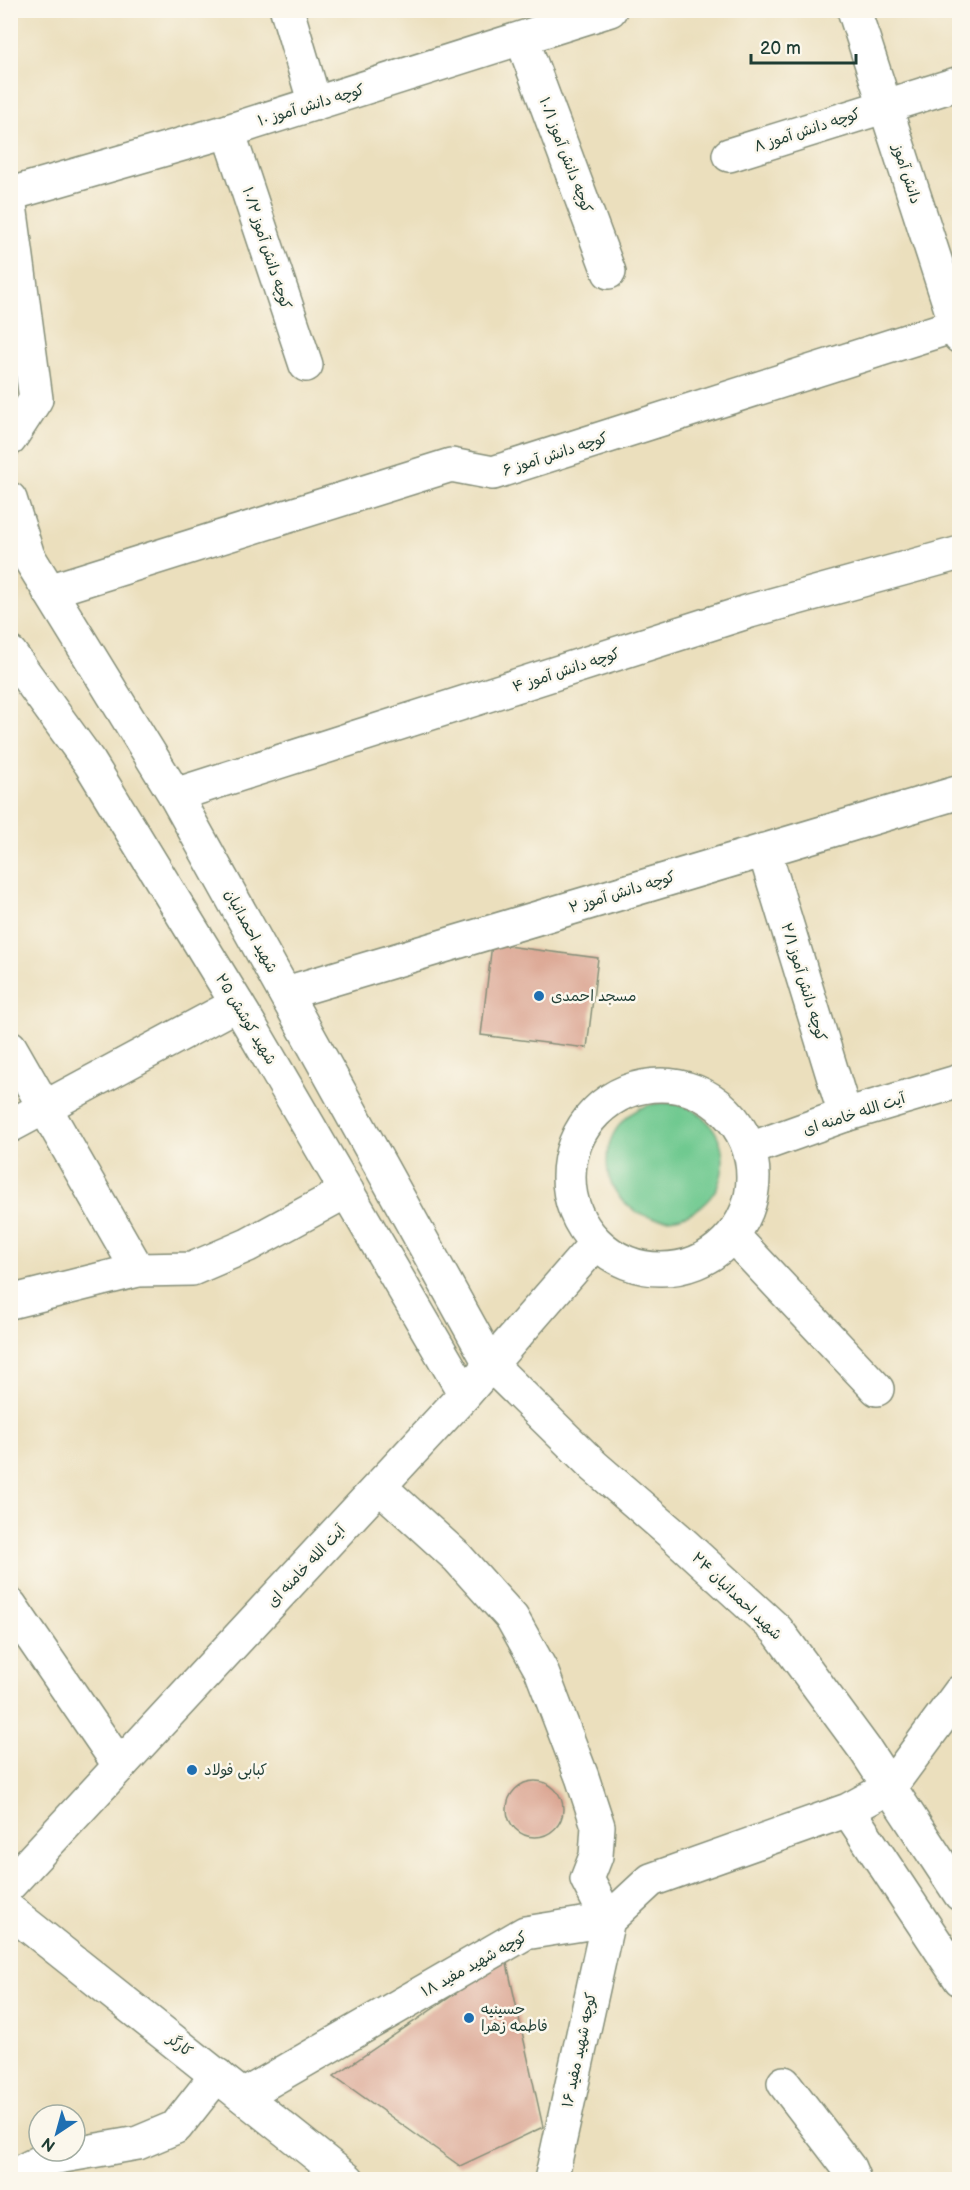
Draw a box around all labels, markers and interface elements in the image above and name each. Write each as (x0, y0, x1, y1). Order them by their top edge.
scale bar (751, 27, 856, 65)
text: 20 m (760, 38, 801, 59)
street label: کوچه دانش آموز ۱۰ (256, 80, 367, 131)
street label: کوچه دانش آموز ۱۰/۱ (535, 94, 596, 216)
street label: کوچه دانش آموز ۸ (752, 104, 863, 157)
street label: دانش آموز (888, 141, 925, 206)
street label: کوچه دانش آموز ۱۰/۲ (238, 185, 295, 312)
street label: کوچه دانش آموز ۶ (500, 429, 610, 480)
street label: کوچه دانش آموز ۴ (510, 644, 622, 697)
street label: کوچه دانش آموز ۲ (567, 867, 678, 918)
street label: شهید احمدانیان (220, 886, 281, 976)
street label: کوچه دانش آموز ۲/۱ (777, 921, 831, 1044)
street label: شهید کوشش ۲۵ (211, 970, 280, 1068)
place label: مسجد احمدی (551, 987, 636, 1006)
marker: مسجد احمدی (532, 989, 546, 1003)
street label: آیت الله خامنه ای (801, 1089, 909, 1140)
street label: آیت الله خامنه ای (263, 1520, 350, 1612)
street label: شهید احمدانیان ۲۴ (688, 1549, 786, 1644)
place label: کبابی فولاد (204, 1761, 267, 1780)
marker: کبابی فولاد (185, 1763, 199, 1777)
street label: کوچه شهید مفید ۱۸ (418, 1927, 531, 2001)
street label: کوچه شهید مفید ۱۶ (558, 1991, 601, 2109)
place label: حسینیه فاطمه زهرا (481, 2000, 548, 2036)
marker: حسینیه فاطمه زهرا (462, 2011, 476, 2025)
street label: کارگر (162, 2028, 196, 2061)
north arrow (27, 2103, 87, 2163)
text: N (39, 2133, 60, 2155)

